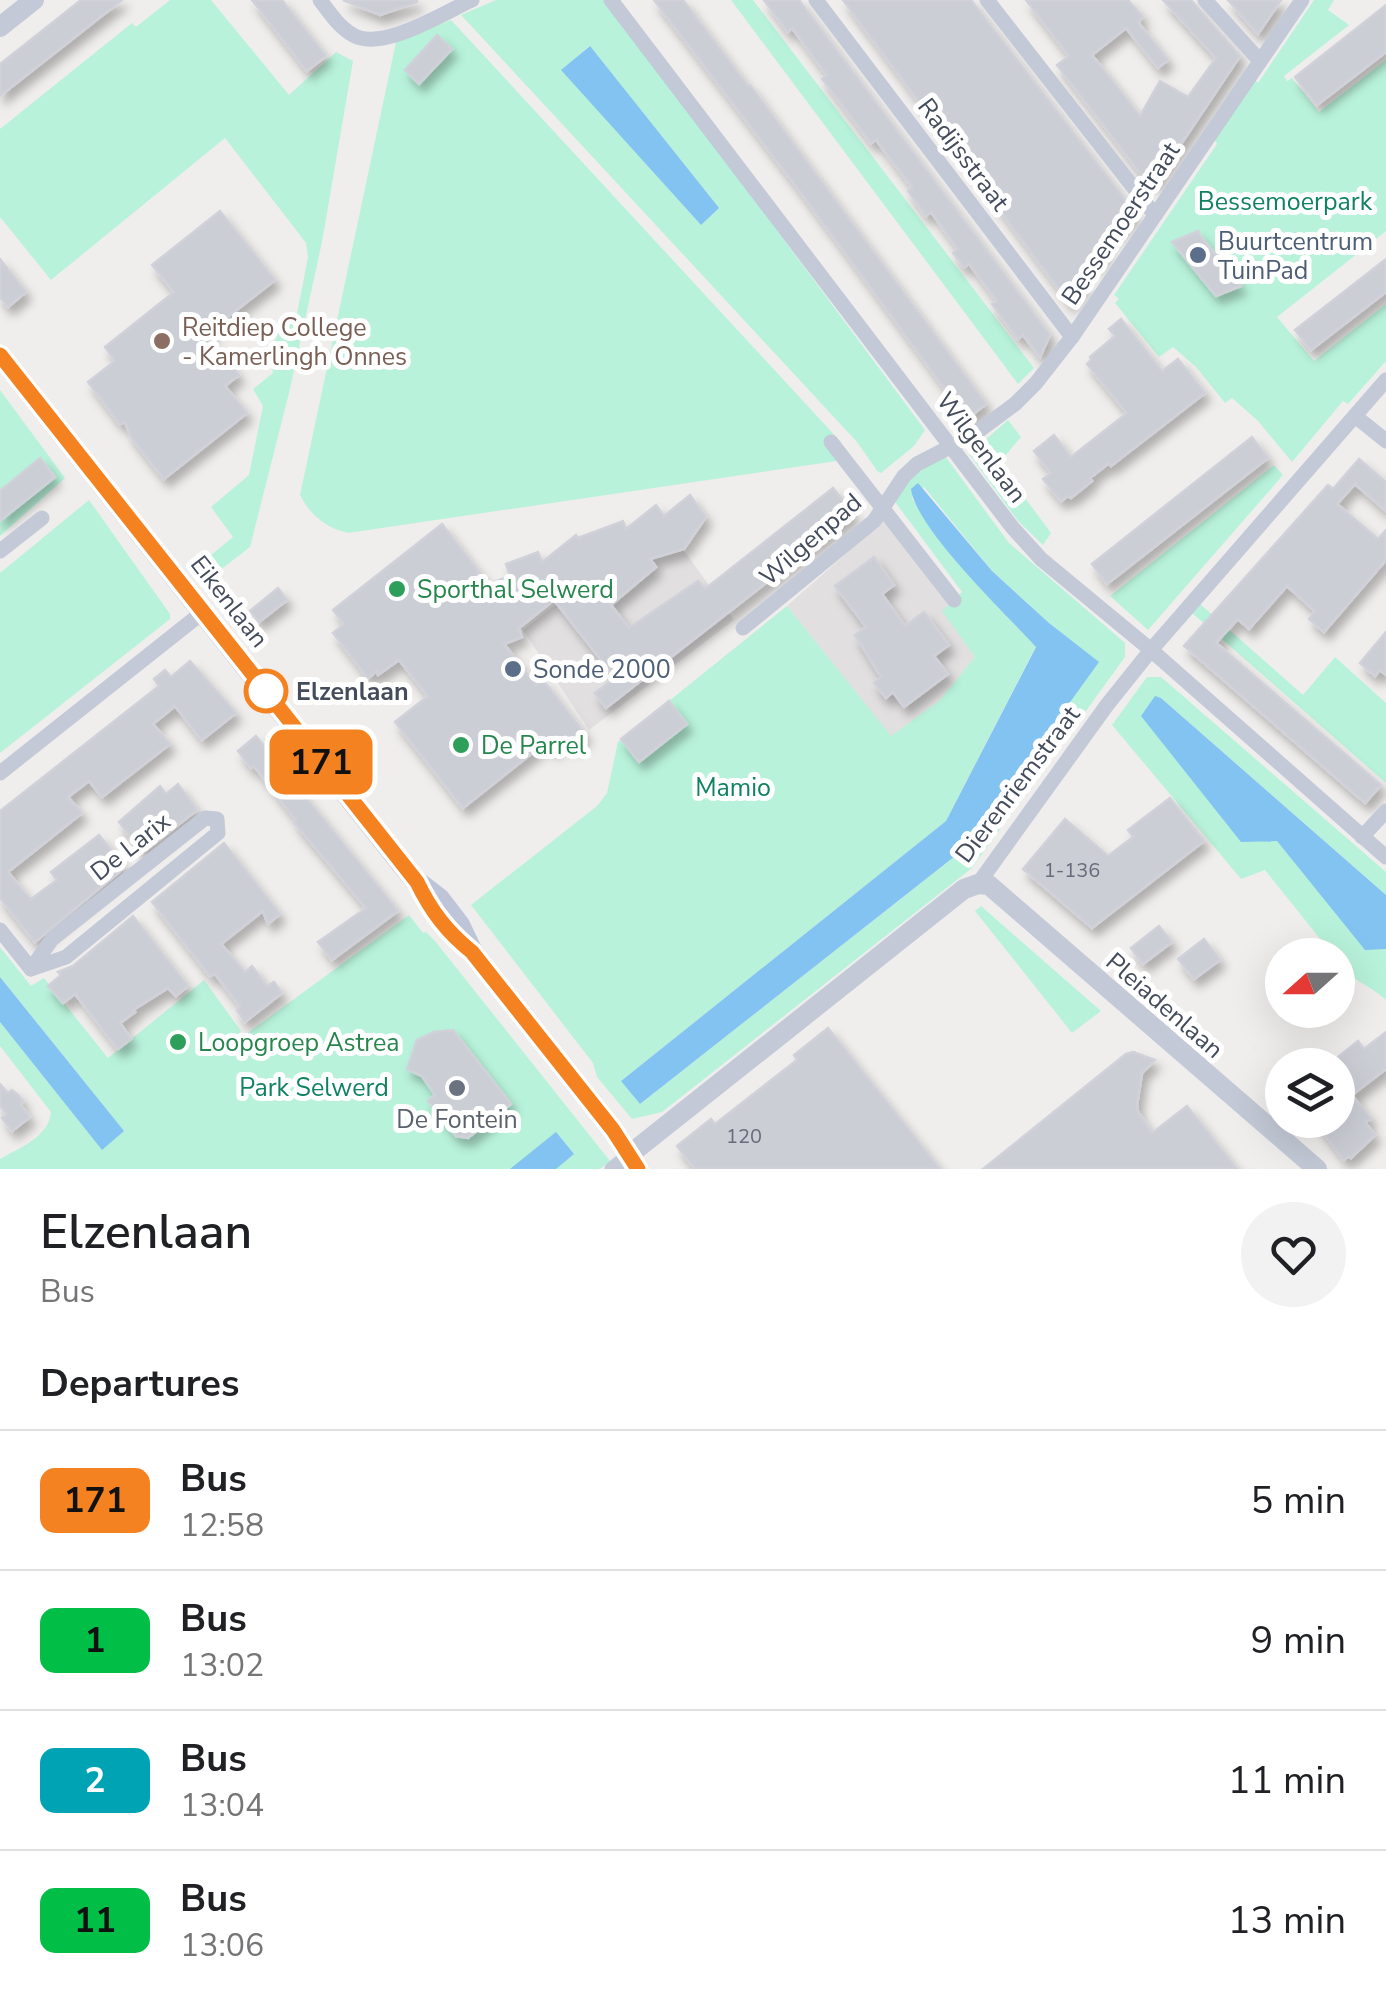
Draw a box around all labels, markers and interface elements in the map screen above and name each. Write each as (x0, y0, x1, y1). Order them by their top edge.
street label: Radijsstraat (910, 91, 1017, 218)
street label: Bessemoerstraat (1054, 135, 1188, 312)
park label: Bessemoerpark (1198, 185, 1373, 219)
place label: Buurtcentrum TuinPad (1218, 225, 1373, 288)
marker: Buurtcentrum TuinPad (1187, 244, 1209, 266)
place label: Reitdiep College - Kamerlingh Onnes (182, 311, 407, 374)
marker: Reitdiep College - Kamerlingh Onnes (151, 330, 173, 352)
street label: Wilgenlaan (928, 385, 1034, 510)
street label: Wilgenpad (752, 486, 869, 594)
street label: Eikenlaan (183, 549, 276, 655)
place label: Sporthal Selwerd (417, 573, 614, 607)
marker: Sporthal Selwerd (386, 578, 408, 600)
place label: Sonde 2000 (533, 653, 671, 687)
marker: Sonde 2000 (502, 658, 524, 680)
marker: Elzenlaan (245, 670, 287, 712)
place label: Elzenlaan (296, 675, 409, 709)
street label: Dierenriemstraat (948, 699, 1088, 870)
place label: De Parrel (481, 729, 587, 763)
line badge: 171 (264, 730, 378, 794)
marker: De Parrel (450, 734, 472, 756)
text: 171 (289, 739, 353, 786)
park label: Mamio (695, 771, 771, 805)
street label: De Larix (84, 805, 178, 889)
house number: 1-136 (1044, 857, 1100, 884)
north arrow (1265, 938, 1355, 1028)
map controls (1265, 938, 1355, 1138)
street label: Pleiadenlaan (1098, 945, 1230, 1066)
place label: Loopgroep Astrea (198, 1026, 400, 1060)
marker: Loopgroep Astrea (167, 1031, 189, 1053)
button: layers (1265, 1048, 1355, 1138)
park label: Park Selwerd (239, 1071, 389, 1105)
marker: De Fontein (446, 1077, 468, 1099)
place label: De Fontein (396, 1103, 518, 1137)
house number: 120 (726, 1123, 762, 1150)
text: Elzenlaan (40, 1199, 252, 1265)
button: heart (1241, 1202, 1346, 1307)
text: Bus (40, 1270, 95, 1313)
text: Departures (40, 1358, 239, 1409)
text: Bus (180, 1453, 247, 1504)
text: 5 min (1251, 1475, 1346, 1526)
text: 171 (63, 1477, 127, 1524)
text: 12:58 (180, 1504, 264, 1547)
text: Bus (180, 1593, 247, 1644)
text: 9 min (1251, 1615, 1346, 1666)
text: 1 (84, 1617, 106, 1664)
text: 13:02 (180, 1644, 264, 1687)
text: Bus (180, 1733, 247, 1784)
text: 11 min (1228, 1755, 1346, 1806)
text: 2 (84, 1757, 106, 1804)
text: 13:04 (180, 1784, 264, 1827)
text: Bus (180, 1873, 247, 1924)
text: 13 min (1228, 1895, 1346, 1946)
text: 11 (74, 1897, 116, 1944)
text: 13:06 (180, 1924, 264, 1967)

